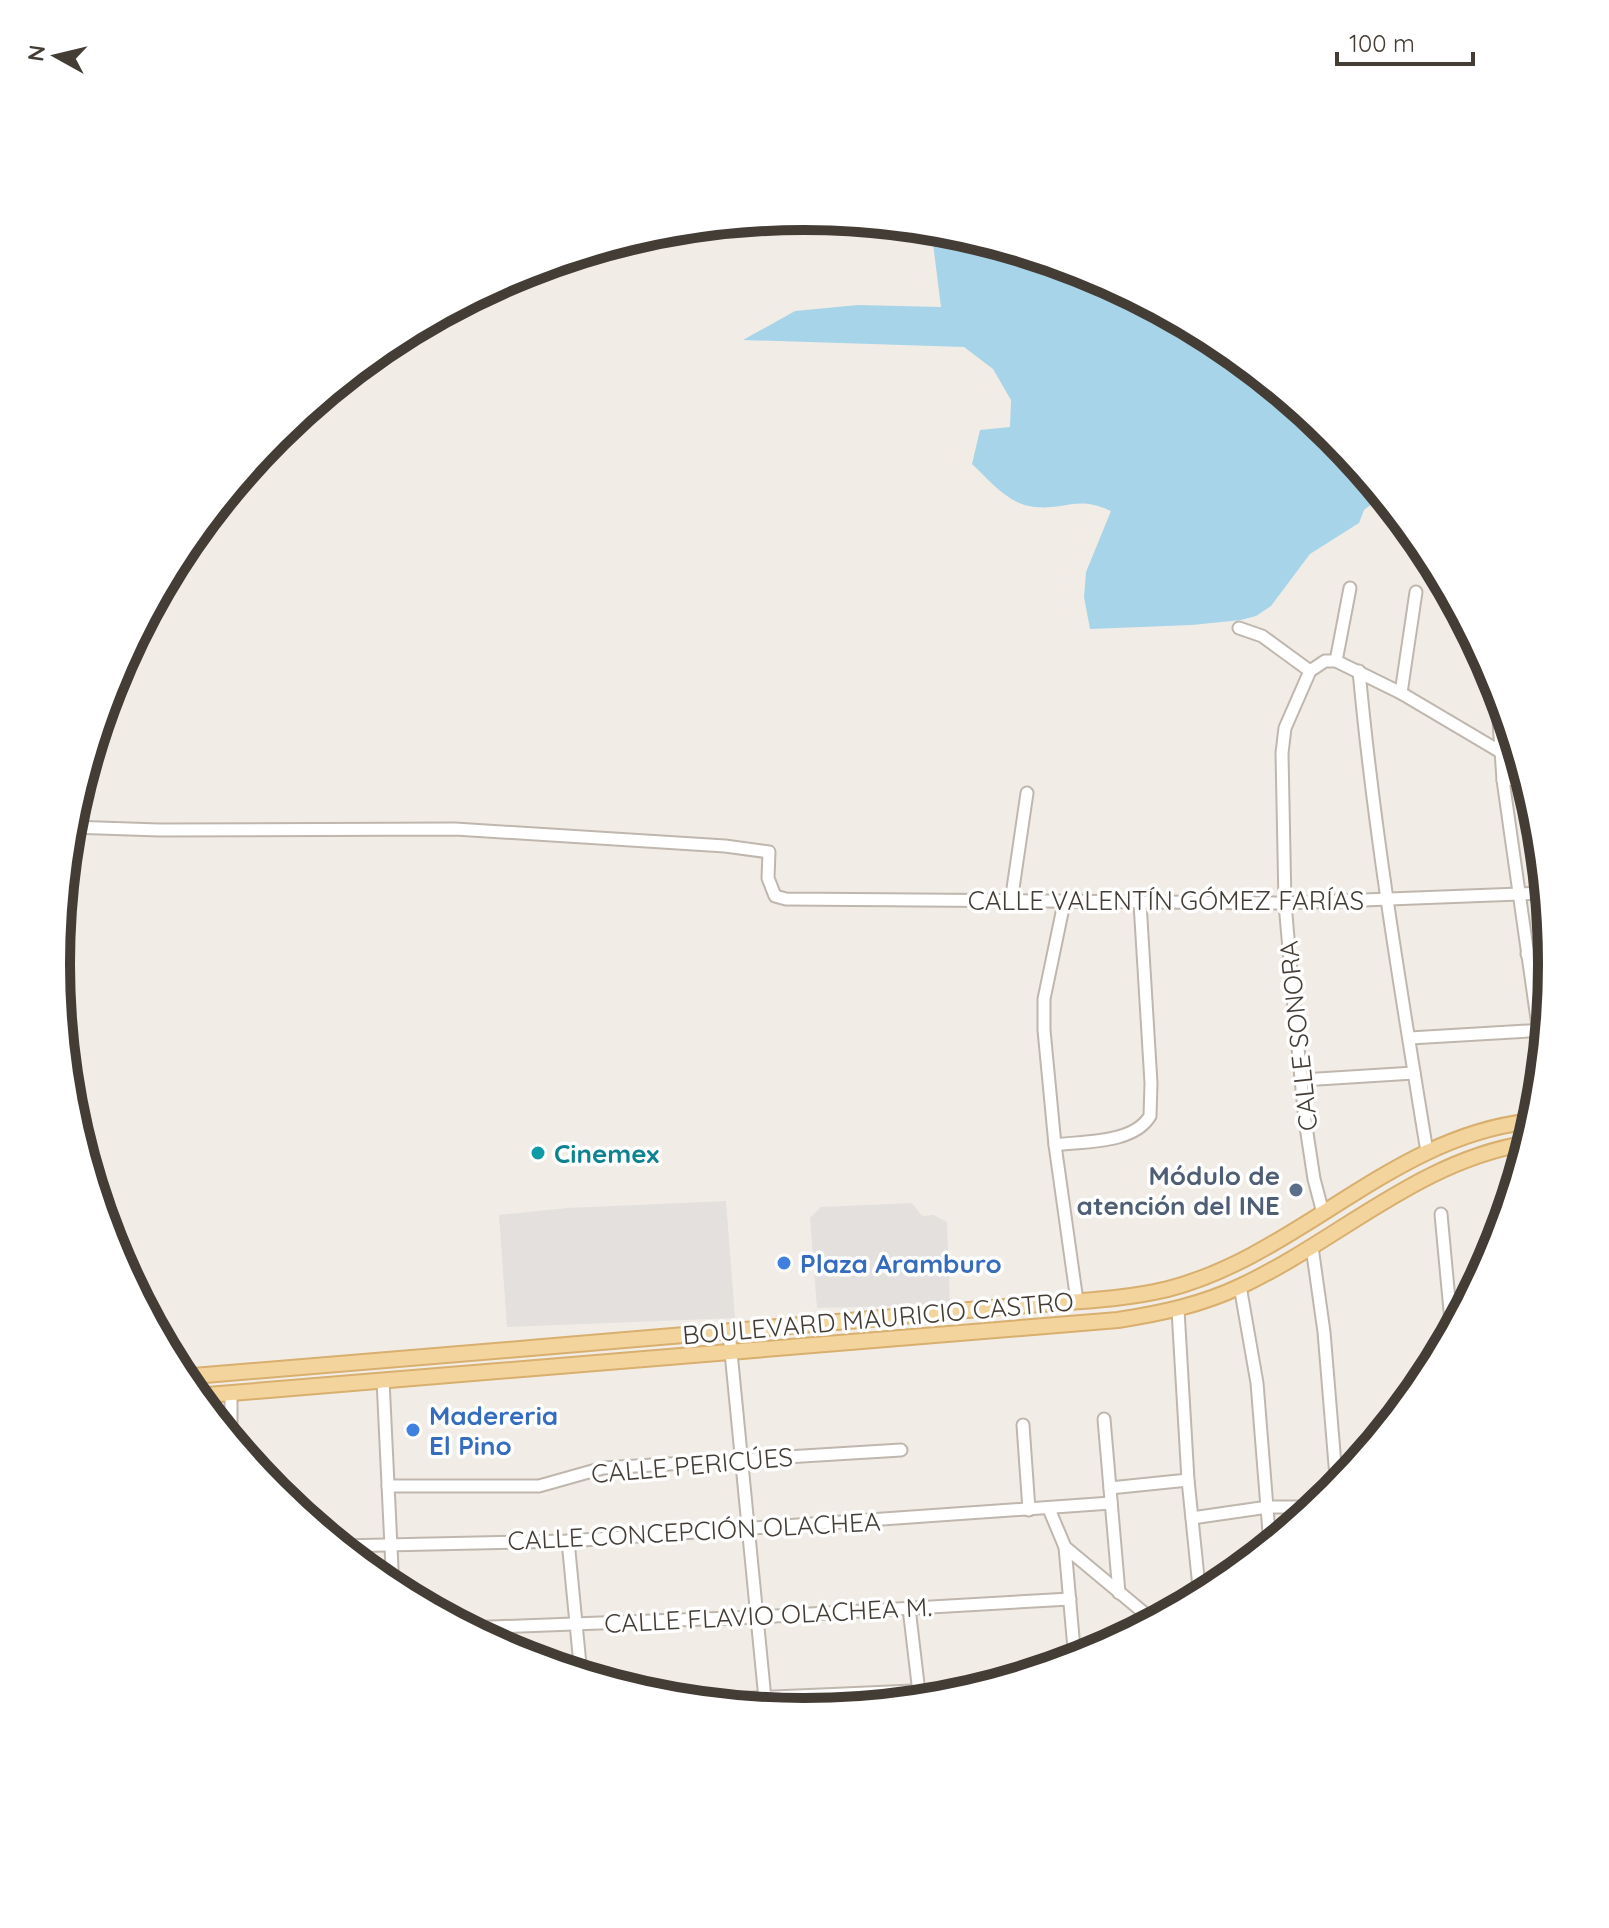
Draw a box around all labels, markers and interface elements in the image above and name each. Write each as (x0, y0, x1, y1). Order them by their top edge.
north arrow (16, 16, 96, 96)
scale bar (1337, 16, 1473, 66)
text: 100 m (1349, 28, 1415, 58)
text: N (21, 43, 51, 63)
street label: CALLE VALENTÍN GÓMEZ FARÍAS (968, 884, 1364, 917)
street label: CALLE SONORA (1272, 939, 1324, 1133)
place label: Cinemex (554, 1137, 660, 1170)
marker: Cinemex (529, 1144, 547, 1162)
place label: Módulo de atención del INE (1077, 1159, 1280, 1222)
marker: Módulo de atención del INE (1287, 1181, 1305, 1199)
place label: Plaza Aramburo (800, 1247, 1002, 1280)
marker: Plaza Aramburo (775, 1254, 793, 1272)
street label: BOULEVARD MAURICIO CASTRO (681, 1284, 1075, 1352)
place label: Madereria El Pino (429, 1399, 558, 1462)
marker: Madereria El Pino (404, 1421, 422, 1439)
street label: CALLE PERICÚES (590, 1440, 794, 1490)
street label: CALLE CONCEPCIÓN OLACHEA (507, 1505, 882, 1557)
street label: CALLE FLAVIO OLACHEA M. (603, 1590, 933, 1640)

